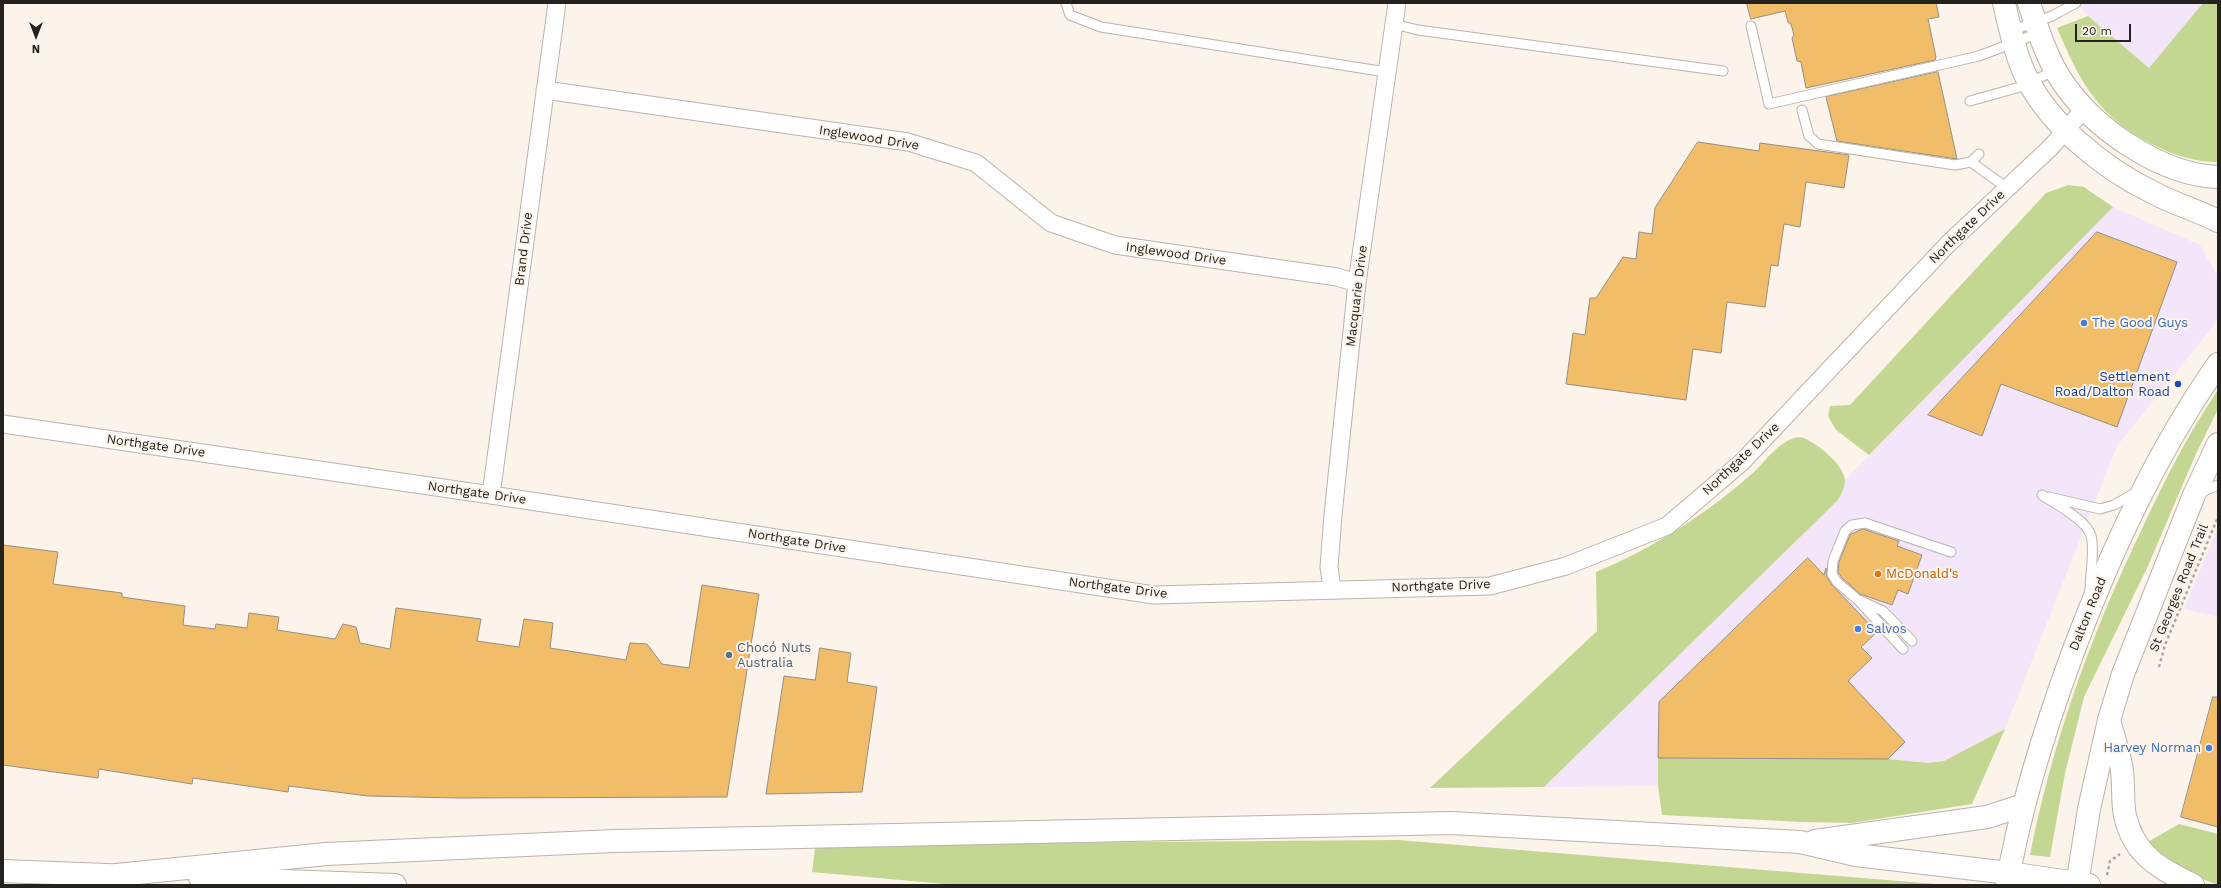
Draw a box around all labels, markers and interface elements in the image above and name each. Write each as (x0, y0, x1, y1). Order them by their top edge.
north arrow (16, 16, 56, 56)
scale bar (2077, 16, 2133, 42)
text: 20 m (2082, 24, 2112, 38)
text: N (32, 42, 40, 55)
street label: Inglewood Drive (818, 122, 920, 154)
street label: Northgate Drive (1926, 187, 2008, 267)
street label: Brand Drive (512, 211, 536, 287)
street label: Inglewood Drive (1125, 239, 1227, 269)
street label: Macquarie Drive (1343, 244, 1371, 348)
place label: The Good Guys (2092, 315, 2188, 331)
marker: The Good Guys (2079, 318, 2089, 328)
place label: Settlement Road/Dalton Road (2055, 369, 2170, 400)
marker: Settlement Road/Dalton Road (2173, 379, 2183, 389)
street label: Northgate Drive (1699, 419, 1783, 499)
street label: Northgate Drive (106, 431, 206, 461)
street label: Northgate Drive (427, 478, 527, 508)
street label: St Georges Road Trail (2146, 522, 2212, 654)
street label: Northgate Drive (747, 526, 847, 556)
place label: McDonald's (1886, 566, 1959, 582)
marker: McDonald's (1873, 569, 1883, 579)
street label: Northgate Drive (1068, 574, 1168, 602)
street label: Dalton Road (2066, 575, 2110, 653)
street label: Northgate Drive (1391, 576, 1491, 596)
place label: Salvos (1866, 621, 1907, 637)
marker: Salvos (1853, 624, 1863, 634)
place label: Chocó Nuts Australia (737, 640, 811, 671)
marker: Chocó Nuts Australia (724, 650, 734, 660)
place label: Harvey Norman (2103, 740, 2201, 756)
marker: Harvey Norman (2204, 743, 2214, 753)

